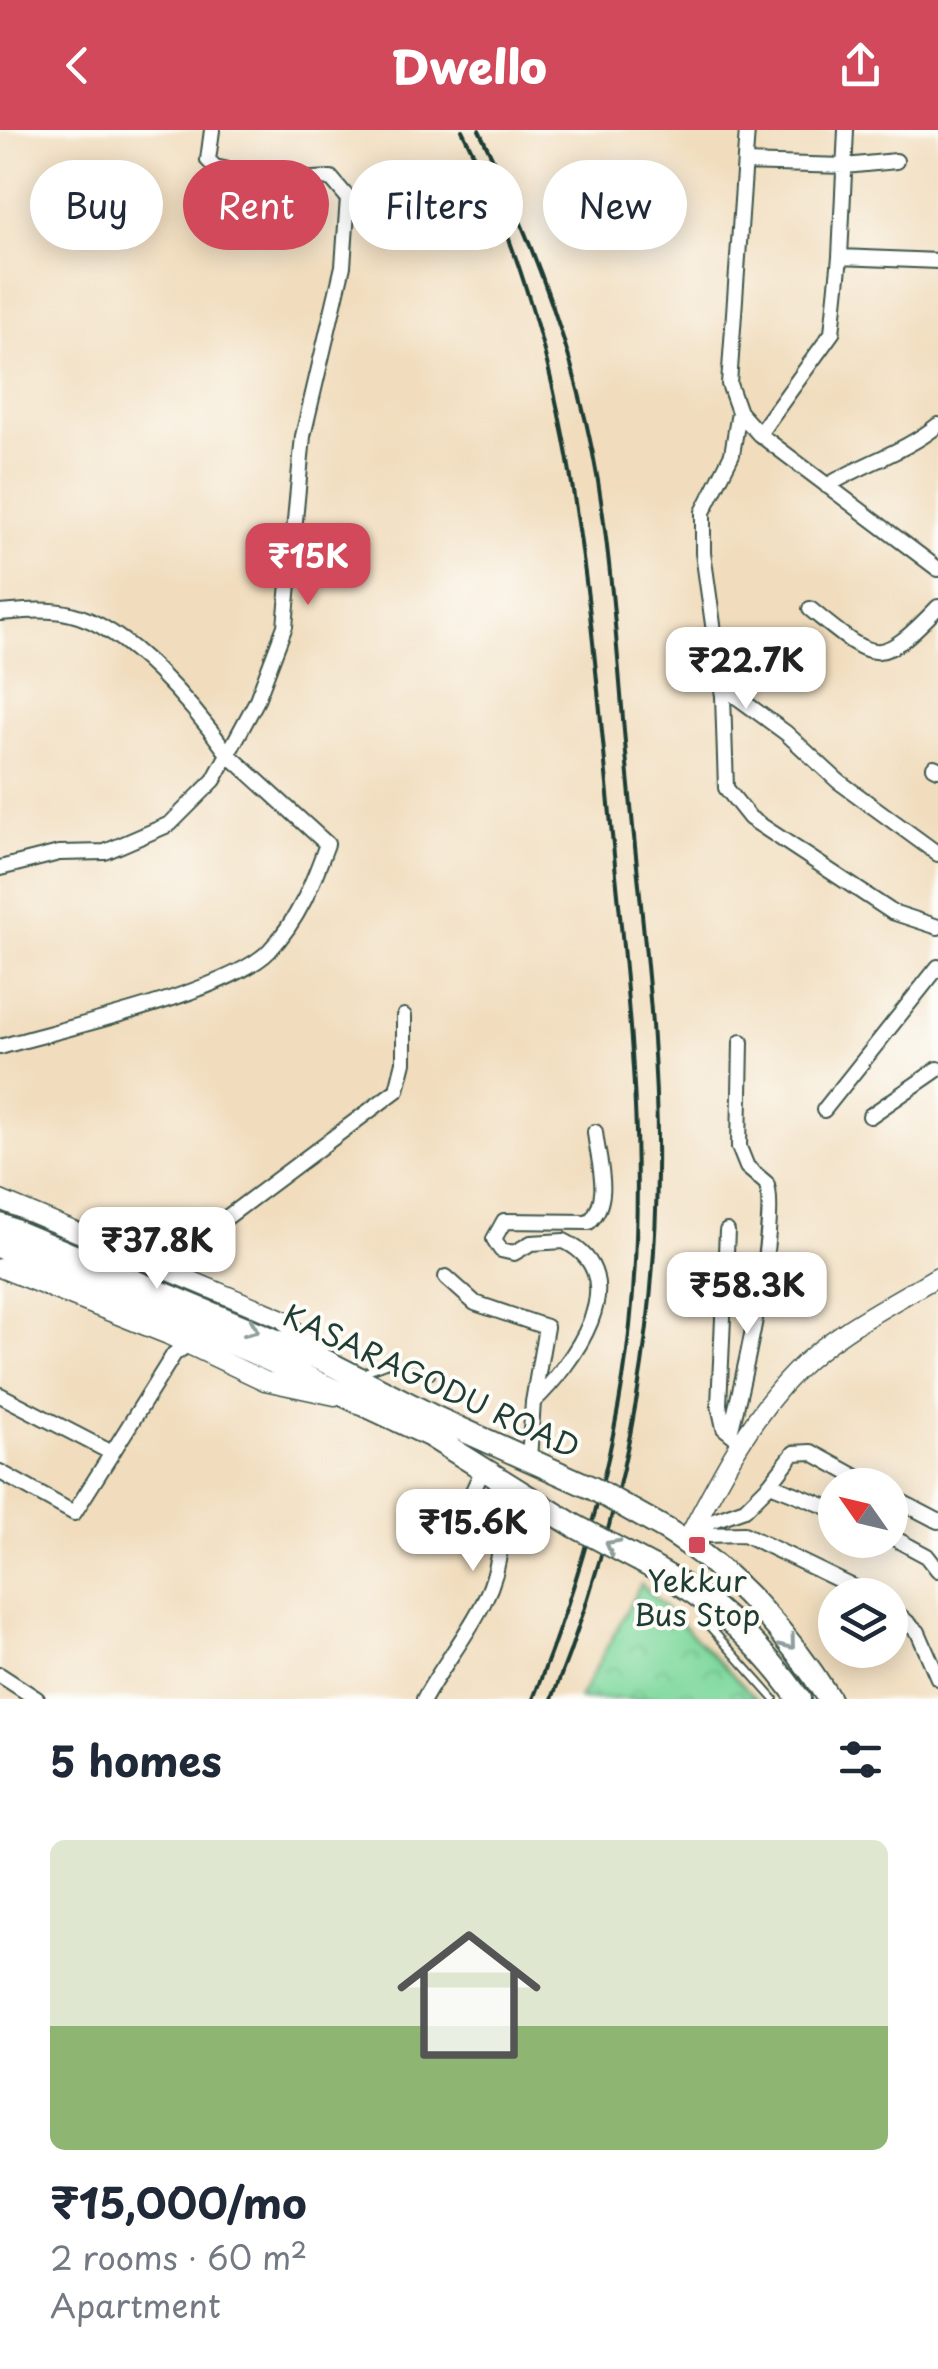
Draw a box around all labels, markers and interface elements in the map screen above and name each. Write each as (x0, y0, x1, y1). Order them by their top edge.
text: Dwello (391, 31, 547, 99)
icon: back (50, 38, 105, 93)
icon: share (833, 38, 888, 93)
chip: Buy (30, 160, 163, 250)
chip: Rent (183, 160, 329, 250)
chip: Filters (349, 160, 523, 250)
chip: New (543, 160, 687, 250)
pin: ₹15K (249, 523, 367, 608)
text: ₹15K (267, 531, 349, 579)
pin: ₹22.7K (665, 627, 827, 712)
text: ₹22.7K (688, 635, 804, 683)
pin: ₹37.8K (76, 1207, 238, 1292)
text: ₹37.8K (101, 1215, 213, 1263)
pin: ₹58.3K (666, 1252, 828, 1337)
text: ₹58.3K (689, 1260, 805, 1308)
street label: KASARAGODU ROAD (276, 1291, 588, 1469)
one-way arrow (242, 1317, 260, 1337)
north arrow (818, 1468, 908, 1558)
map controls (818, 1468, 908, 1668)
pin: ₹15.6K (392, 1489, 554, 1574)
text: ₹15.6K (418, 1497, 528, 1545)
marker: Yekkur Bus Stop (686, 1534, 708, 1556)
one-way arrow (605, 1539, 623, 1559)
place label: Yekkur Bus Stop (634, 1557, 760, 1636)
button: layers (818, 1578, 908, 1668)
one-way arrow (777, 1632, 795, 1650)
text: 5 homes (50, 1728, 222, 1791)
icon: filters (833, 1732, 888, 1787)
icon: home (379, 1905, 559, 2085)
text: ₹15,000/mo (50, 2170, 307, 2233)
text: 2 rooms · 60 m² (50, 2233, 307, 2281)
text: Apartment (50, 2281, 221, 2329)

